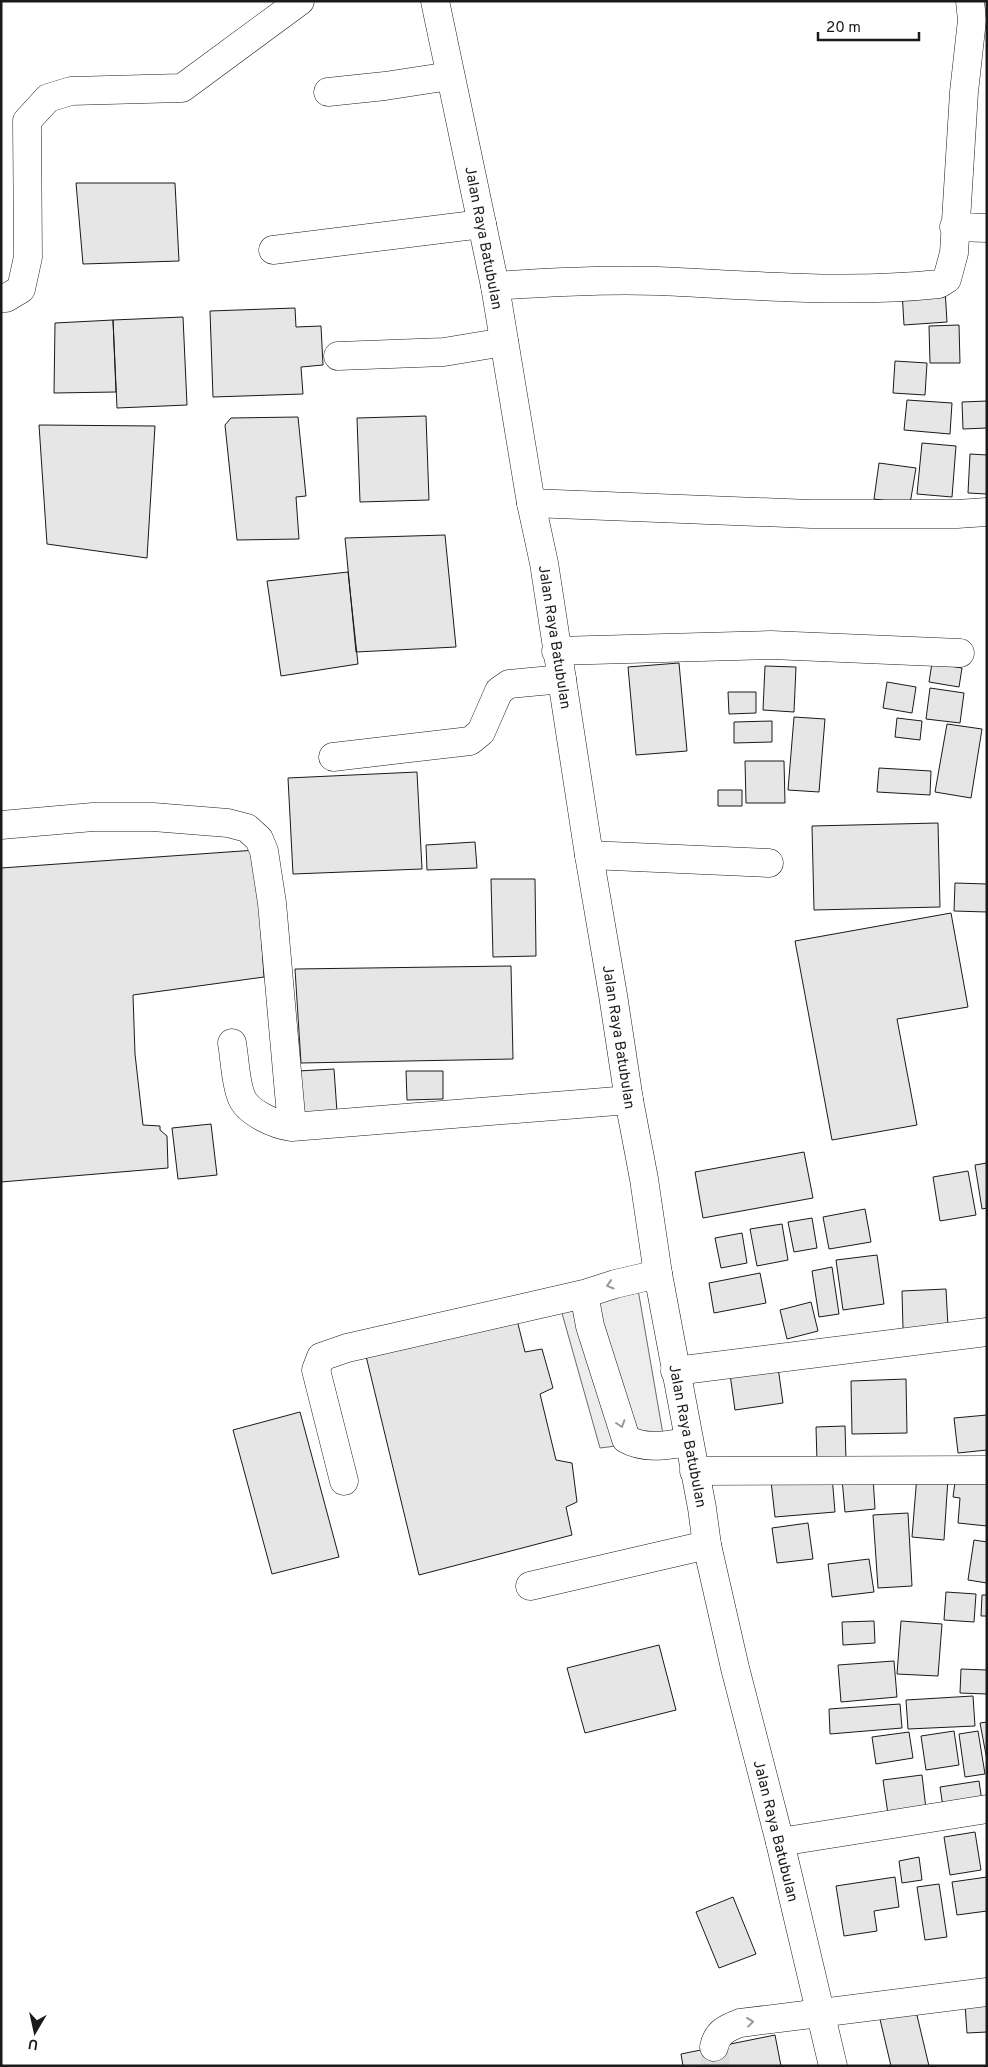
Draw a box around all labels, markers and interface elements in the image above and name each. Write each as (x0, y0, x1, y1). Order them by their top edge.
scale bar (818, 10, 919, 42)
text: 20 m (826, 19, 861, 38)
street label: Jalan Raya Batubulan (459, 165, 506, 312)
street label: Jalan Raya Batubulan (533, 564, 574, 711)
street label: Jalan Raya Batubulan (597, 964, 638, 1111)
one-way arrow (607, 1280, 615, 1290)
street label: Jalan Raya Batubulan (663, 1363, 710, 1510)
one-way arrow (616, 1419, 626, 1427)
street label: Jalan Raya Batubulan (748, 1758, 801, 1904)
north arrow (10, 2007, 60, 2057)
one-way arrow (747, 2017, 755, 2028)
text: U (27, 2034, 39, 2053)

